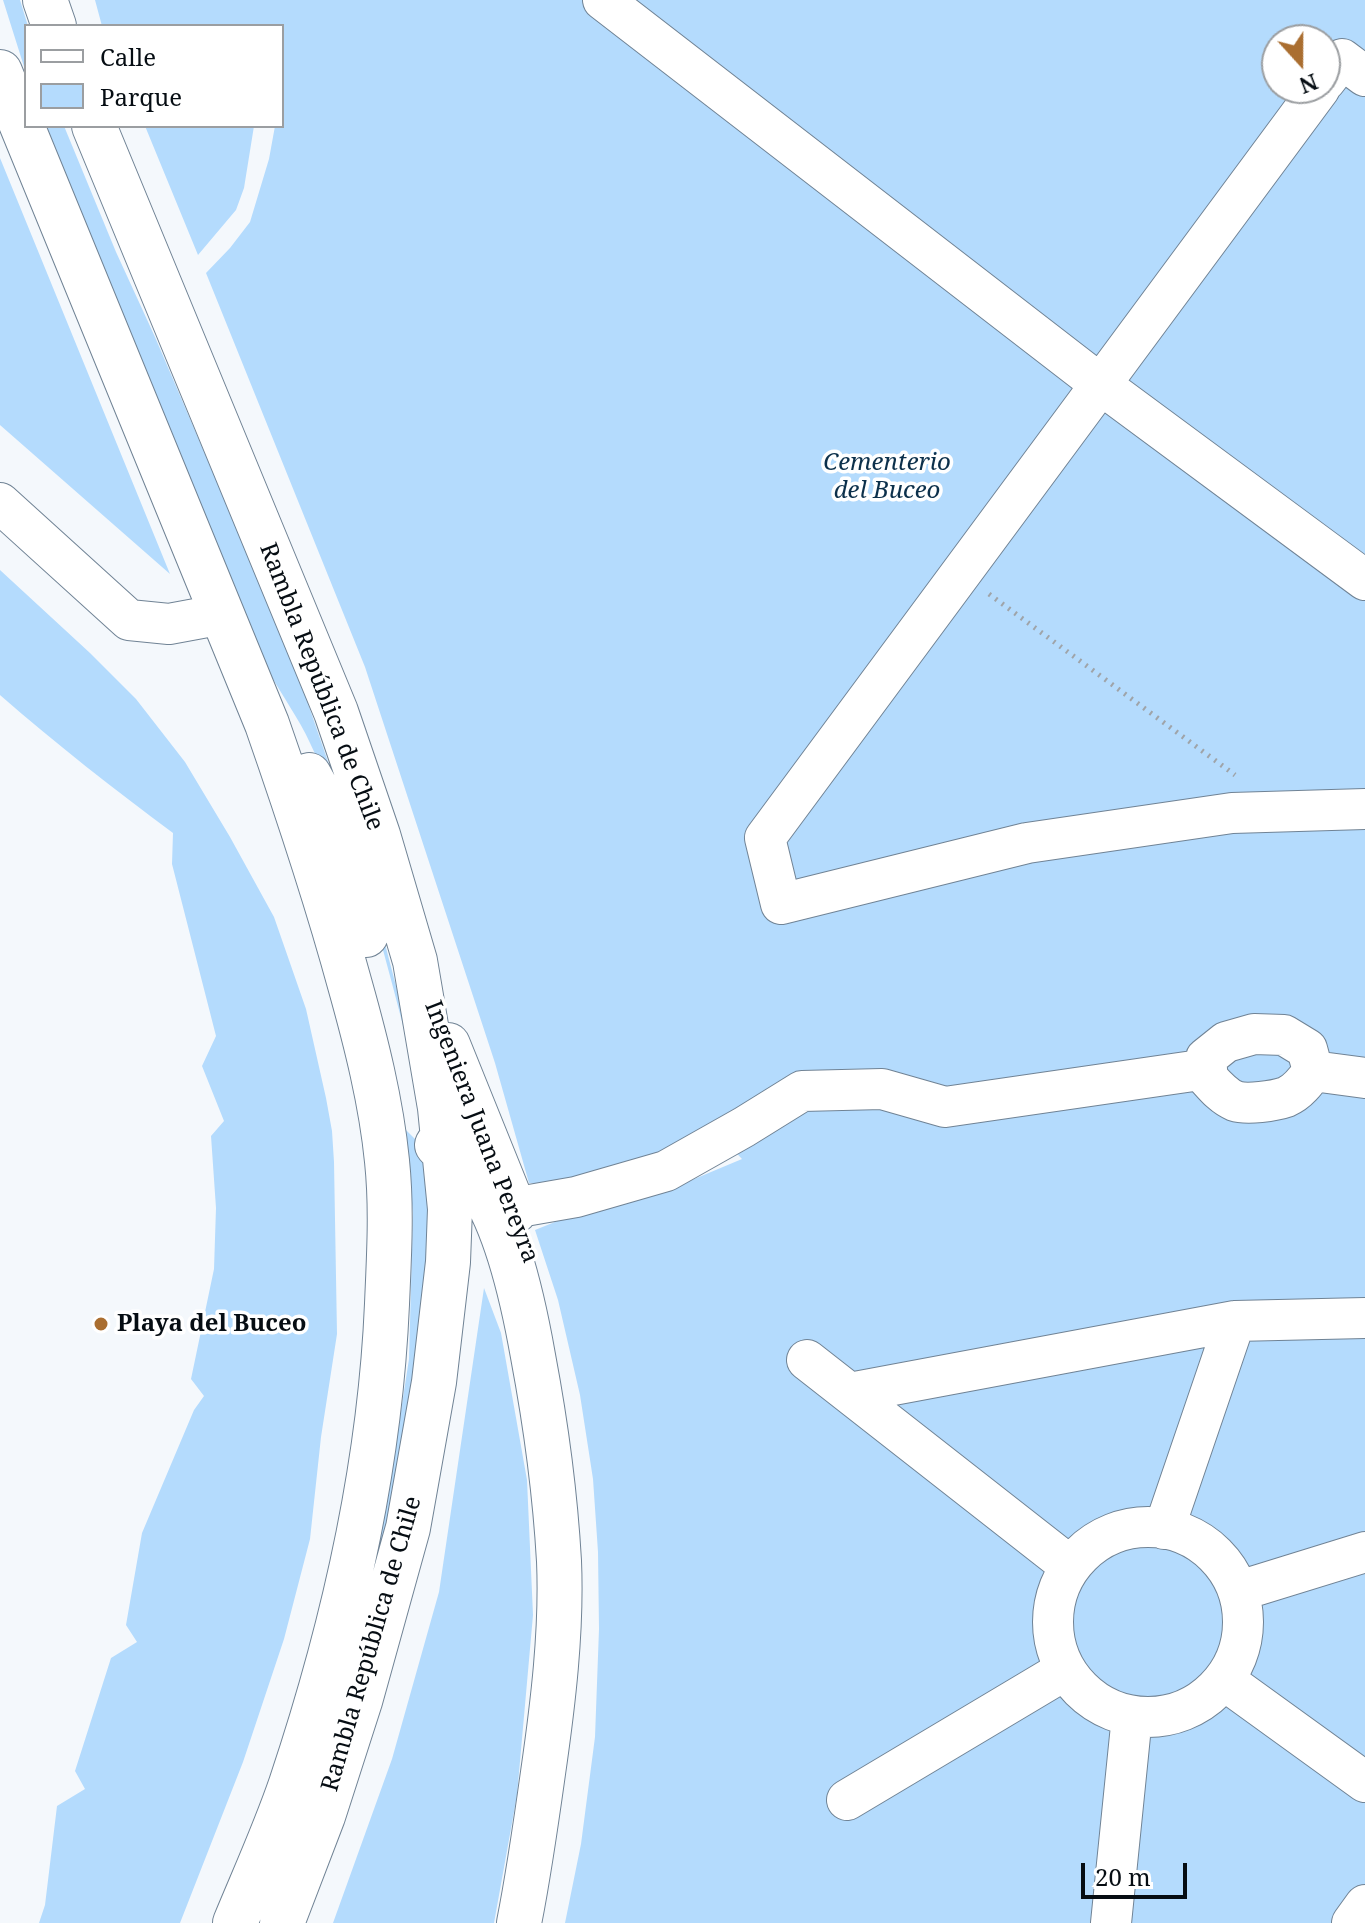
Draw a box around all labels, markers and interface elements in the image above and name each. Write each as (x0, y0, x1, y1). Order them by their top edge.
legend (24, 24, 284, 128)
north arrow (1261, 24, 1341, 104)
text: Calle (100, 40, 156, 73)
text: N (1295, 67, 1322, 102)
text: Parque (100, 80, 182, 113)
park label: Cementerio del Buceo (823, 449, 951, 505)
street label: Rambla República de Chile (253, 539, 389, 835)
street label: Ingeniera Juana Pereyra (418, 997, 544, 1267)
place label: Playa del Buceo (117, 1310, 306, 1338)
marker: Playa del Buceo (92, 1315, 110, 1333)
street label: Rambla República de Chile (316, 1493, 428, 1795)
scale bar (1085, 1847, 1191, 1897)
text: 20 m (1095, 1860, 1151, 1893)

